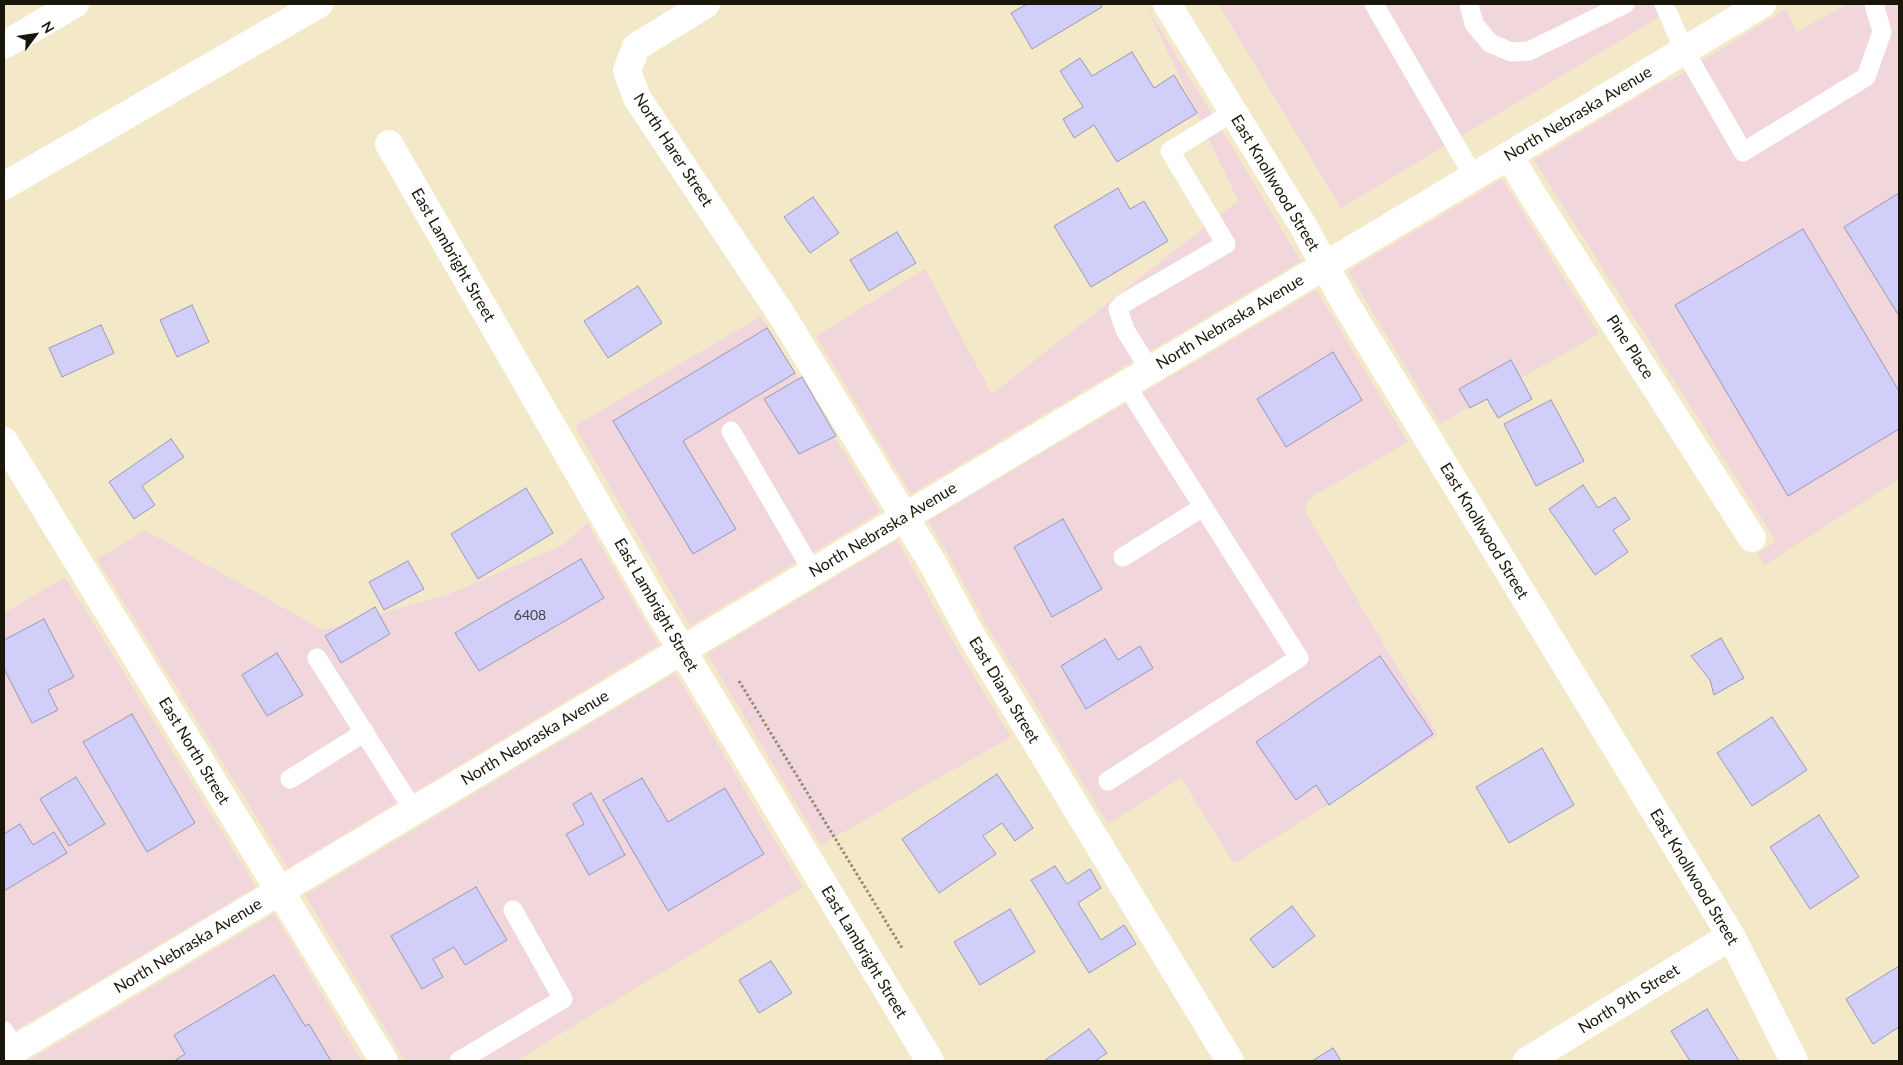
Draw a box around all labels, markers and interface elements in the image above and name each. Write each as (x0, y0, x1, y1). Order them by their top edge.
north arrow (10, 10, 60, 60)
text: N (38, 18, 58, 36)
street label: North Nebraska Avenue (1501, 62, 1655, 166)
street label: North Harer Street (629, 90, 717, 210)
street label: East Knollwood Street (1227, 111, 1323, 255)
street label: East Lambright Street (407, 185, 499, 325)
street label: North Nebraska Avenue (1153, 270, 1307, 374)
street label: Pine Place (1602, 312, 1658, 382)
street label: East Knollwood Street (1436, 459, 1532, 603)
street label: North Nebraska Avenue (806, 478, 960, 582)
street label: East Lambright Street (610, 535, 702, 675)
house number: 6408 (514, 607, 546, 623)
street label: East Diana Street (965, 633, 1043, 747)
street label: North Nebraska Avenue (458, 686, 612, 790)
street label: East North Street (154, 694, 234, 808)
street label: East Knollwood Street (1646, 805, 1742, 949)
street label: East Lambright Street (817, 882, 911, 1022)
street label: North Nebraska Avenue (111, 894, 265, 998)
street label: North 9th Street (1575, 960, 1683, 1038)

